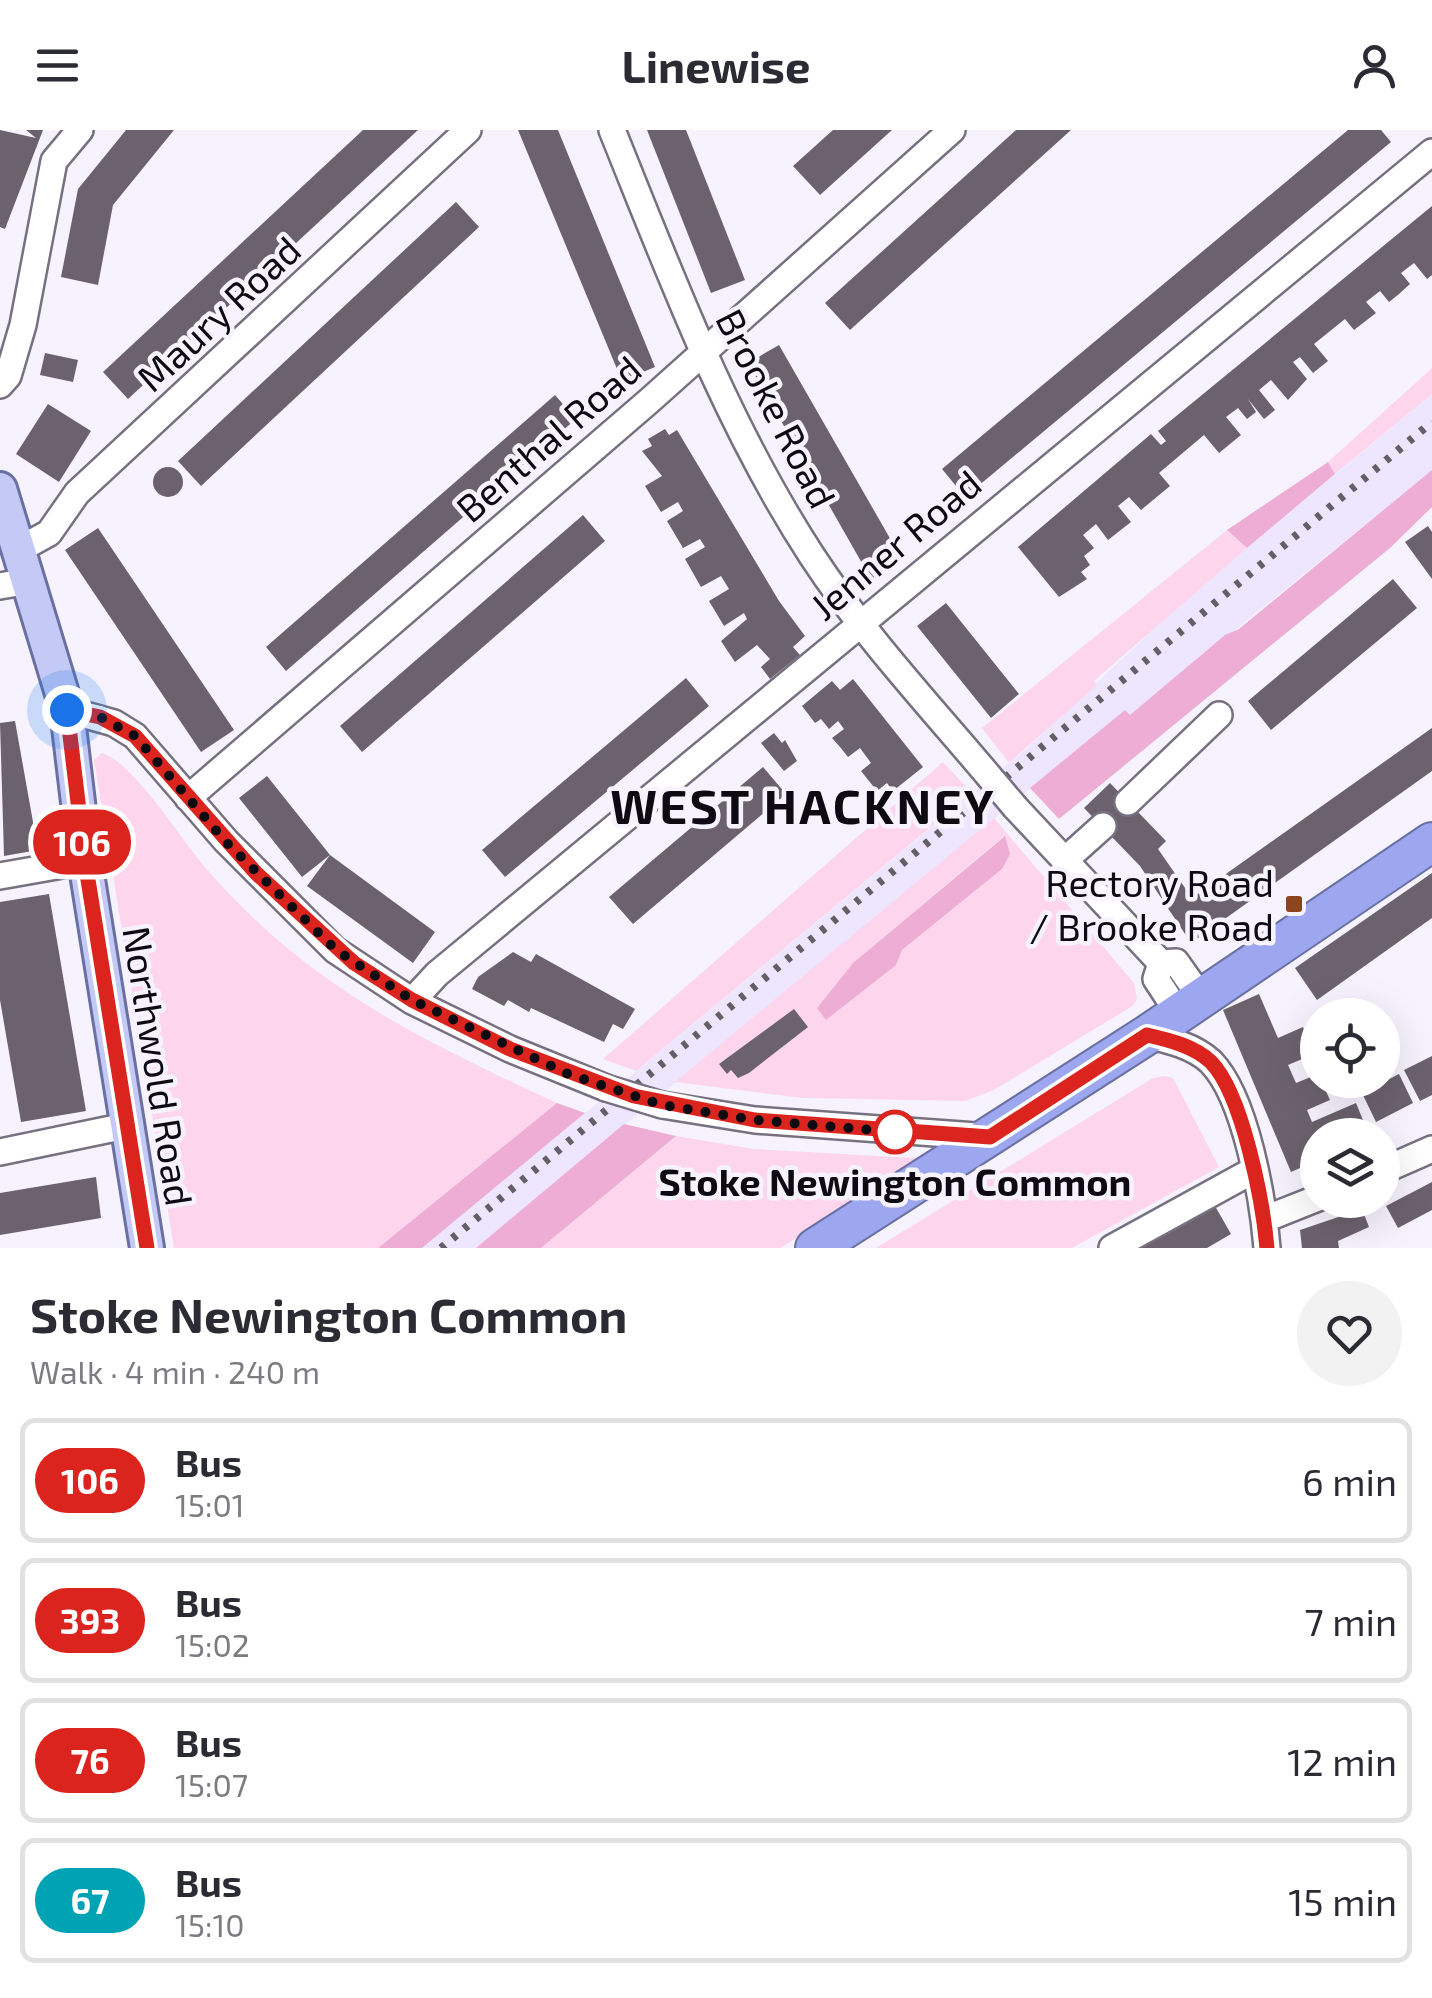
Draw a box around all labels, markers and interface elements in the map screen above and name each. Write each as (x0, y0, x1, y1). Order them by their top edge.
icon: menu (30, 38, 85, 93)
text: Linewise (622, 38, 810, 92)
icon: person (1347, 38, 1402, 93)
street label: Maury Road (127, 226, 309, 400)
street label: Brooke Road (707, 301, 847, 515)
street label: Benthal Road (446, 345, 650, 531)
street label: Jenner Road (800, 459, 990, 629)
your location (42, 685, 92, 735)
district label: WEST HACKNEY (610, 776, 996, 834)
line badge: 106 (24, 810, 140, 874)
text: 106 (53, 821, 111, 863)
place label: Rectory Road / Brooke Road (1029, 859, 1274, 949)
marker: Rectory Road / Brooke Road (1283, 893, 1305, 915)
street label: Northwold Road (114, 923, 204, 1209)
map controls (1300, 998, 1400, 1218)
button: locate (1300, 998, 1400, 1098)
marker: Stoke Newington Common (874, 1111, 916, 1153)
button: layers (1300, 1118, 1400, 1218)
place label: Stoke Newington Common (659, 1158, 1131, 1204)
button: heart (1297, 1281, 1402, 1386)
text: Stoke Newington Common (30, 1285, 627, 1343)
text: Walk · 4 min · 240 m (30, 1352, 320, 1390)
text: Bus (175, 1439, 242, 1485)
text: 6 min (1302, 1458, 1397, 1504)
text: 106 (61, 1459, 119, 1501)
text: 15:01 (175, 1485, 244, 1523)
text: Bus (175, 1579, 242, 1625)
text: 7 min (1304, 1598, 1397, 1644)
text: 393 (60, 1599, 120, 1641)
text: 15:02 (175, 1625, 250, 1663)
text: Bus (175, 1719, 242, 1765)
text: 12 min (1287, 1738, 1397, 1784)
text: 76 (70, 1739, 110, 1781)
text: 15:07 (175, 1765, 248, 1803)
text: Bus (175, 1859, 242, 1905)
text: 15 min (1288, 1878, 1397, 1924)
text: 67 (70, 1879, 110, 1921)
text: 15:10 (175, 1905, 244, 1943)

